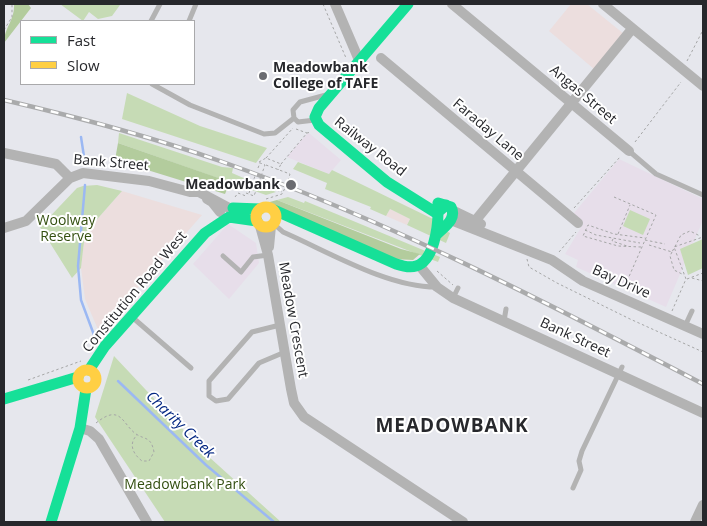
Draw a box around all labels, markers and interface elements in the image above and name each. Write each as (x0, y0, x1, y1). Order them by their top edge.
legend (20, 20, 195, 85)
text: Fast (67, 30, 96, 50)
text: Slow (67, 55, 100, 75)
place label: Meadowbank College of TAFE (273, 60, 378, 92)
street label: Angas Street (546, 62, 620, 128)
marker: Meadowbank College of TAFE (257, 70, 269, 82)
street label: Faraday Lane (449, 96, 527, 164)
street label: Railway Road (331, 114, 409, 180)
street label: Bank Street (73, 151, 149, 175)
place label: Meadowbank (185, 177, 280, 193)
marker: Meadowbank (284, 178, 298, 192)
park label: Woolway Reserve (37, 213, 95, 246)
street label: Constitution Road West (79, 228, 191, 356)
street label: Meadow Crescent (275, 261, 311, 379)
street label: Bay Drive (589, 262, 653, 302)
street label: Bank Street (537, 314, 613, 362)
water label: Charity Creek (142, 388, 218, 462)
district label: MEADOWBANK (374, 416, 530, 438)
park label: Meadowbank Park (124, 477, 246, 493)

